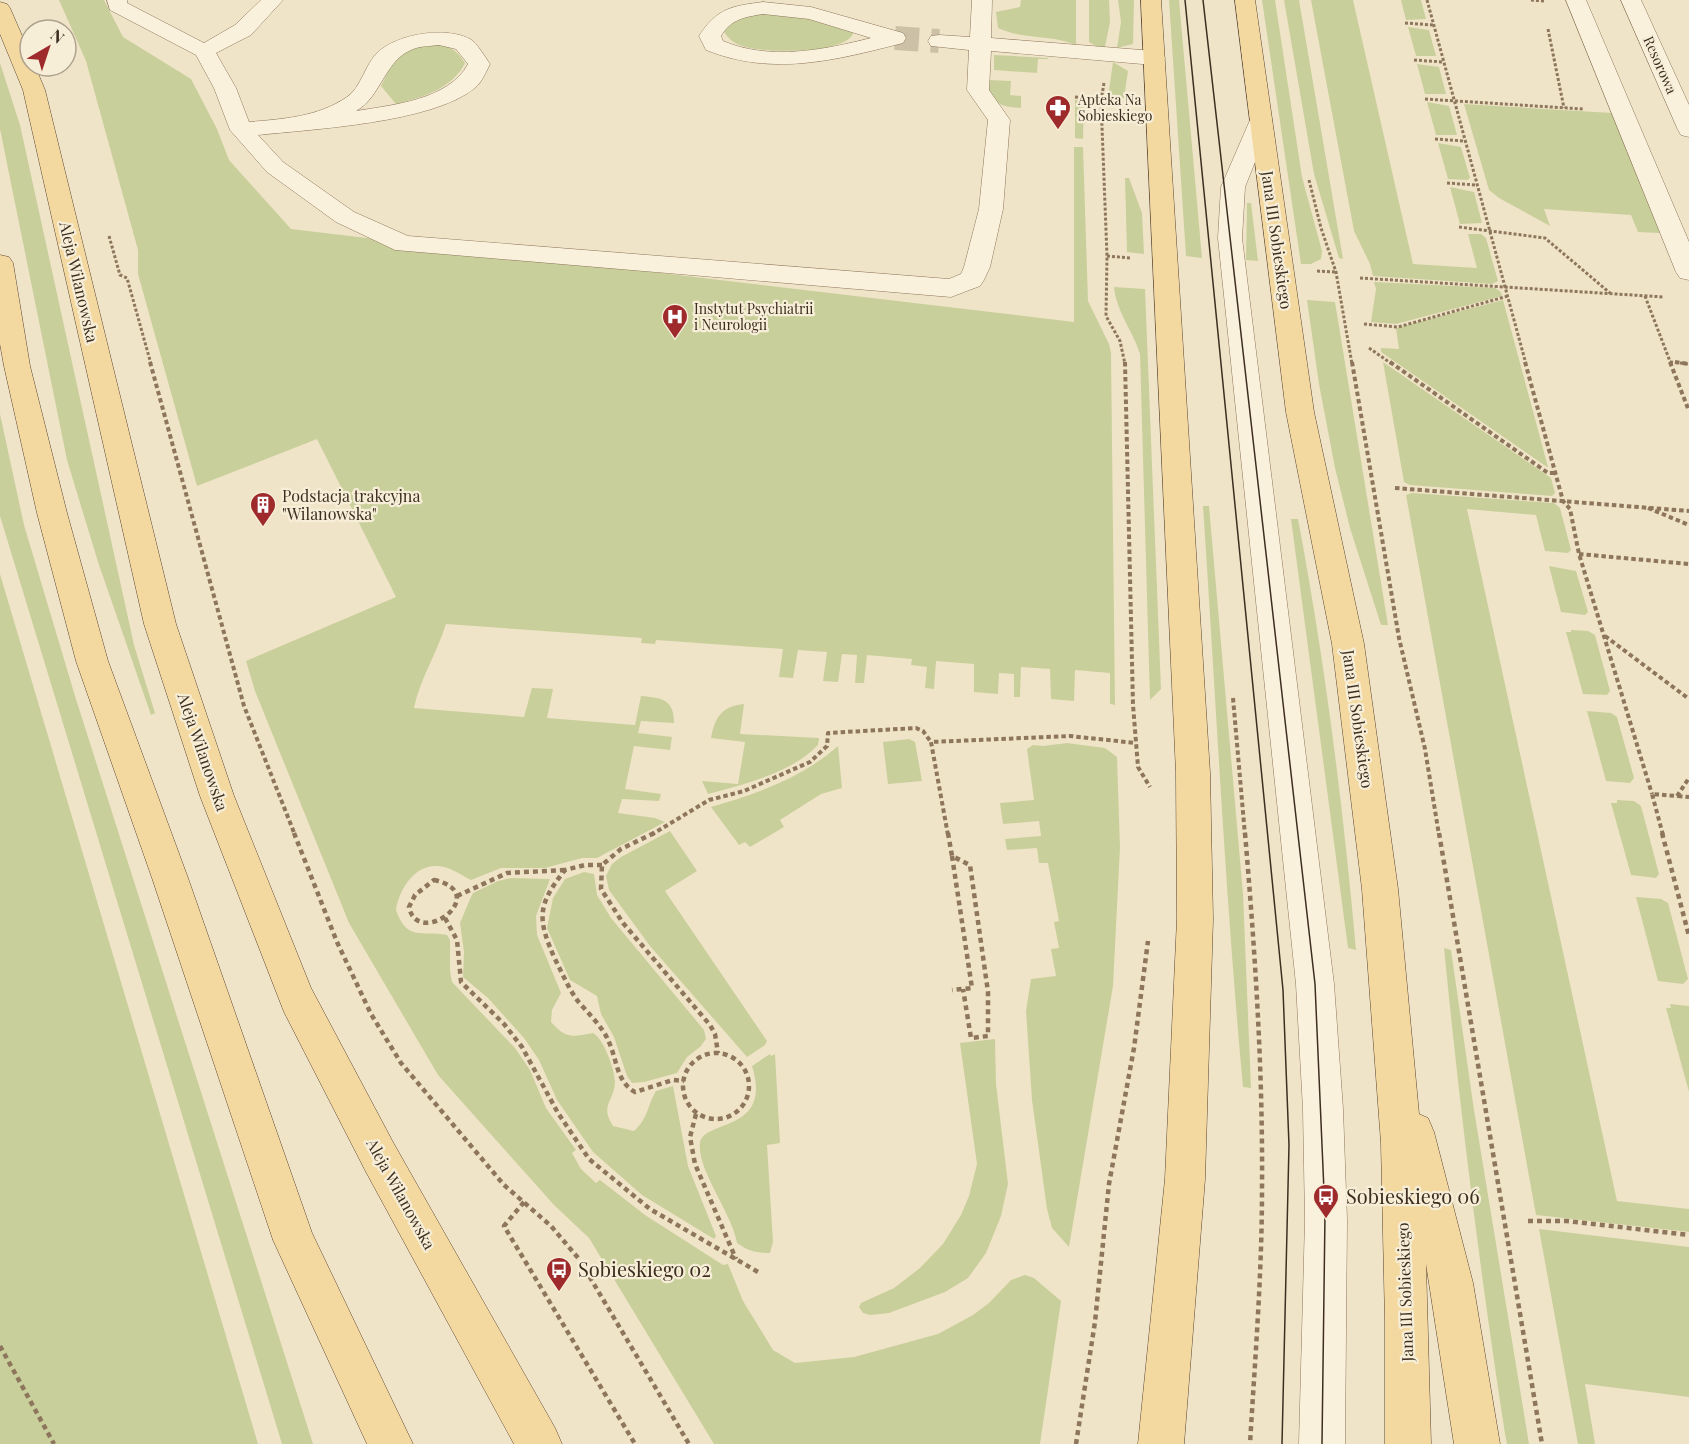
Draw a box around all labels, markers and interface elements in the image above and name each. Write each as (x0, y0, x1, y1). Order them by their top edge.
north arrow (18, 18, 78, 78)
text: N (47, 24, 69, 48)
street label: Resorowa (1639, 33, 1682, 97)
place label: Apteka Na Sobieskiego (1077, 90, 1153, 125)
pharmacy icon: Apteka Na Sobieskiego (1043, 93, 1073, 131)
street label: Jana III Sobieskiego (1257, 168, 1298, 311)
street label: Aleja Wilanowska (55, 218, 104, 344)
place label: Instytut Psychiatrii i Neurologii (694, 299, 813, 334)
hospital icon: Instytut Psychiatrii i Neurologii (660, 302, 690, 340)
place label: Podstacja trakcyjna "Wilanowska" (282, 485, 420, 524)
building icon: Podstacja trakcyjna "Wilanowska" (248, 490, 278, 528)
street label: Jana III Sobieskiego (1338, 647, 1379, 790)
street label: Aleja Wilanowska (173, 689, 234, 814)
street label: Aleja Wilanowska (362, 1134, 441, 1253)
bus stop icon: Sobieskiego 06 (1311, 1182, 1341, 1220)
place label: Sobieskiego 06 (1346, 1182, 1480, 1209)
street label: Jana III Sobieskiego (1392, 1222, 1417, 1363)
bus stop icon: Sobieskiego 02 (544, 1255, 574, 1293)
place label: Sobieskiego 02 (578, 1255, 711, 1282)

